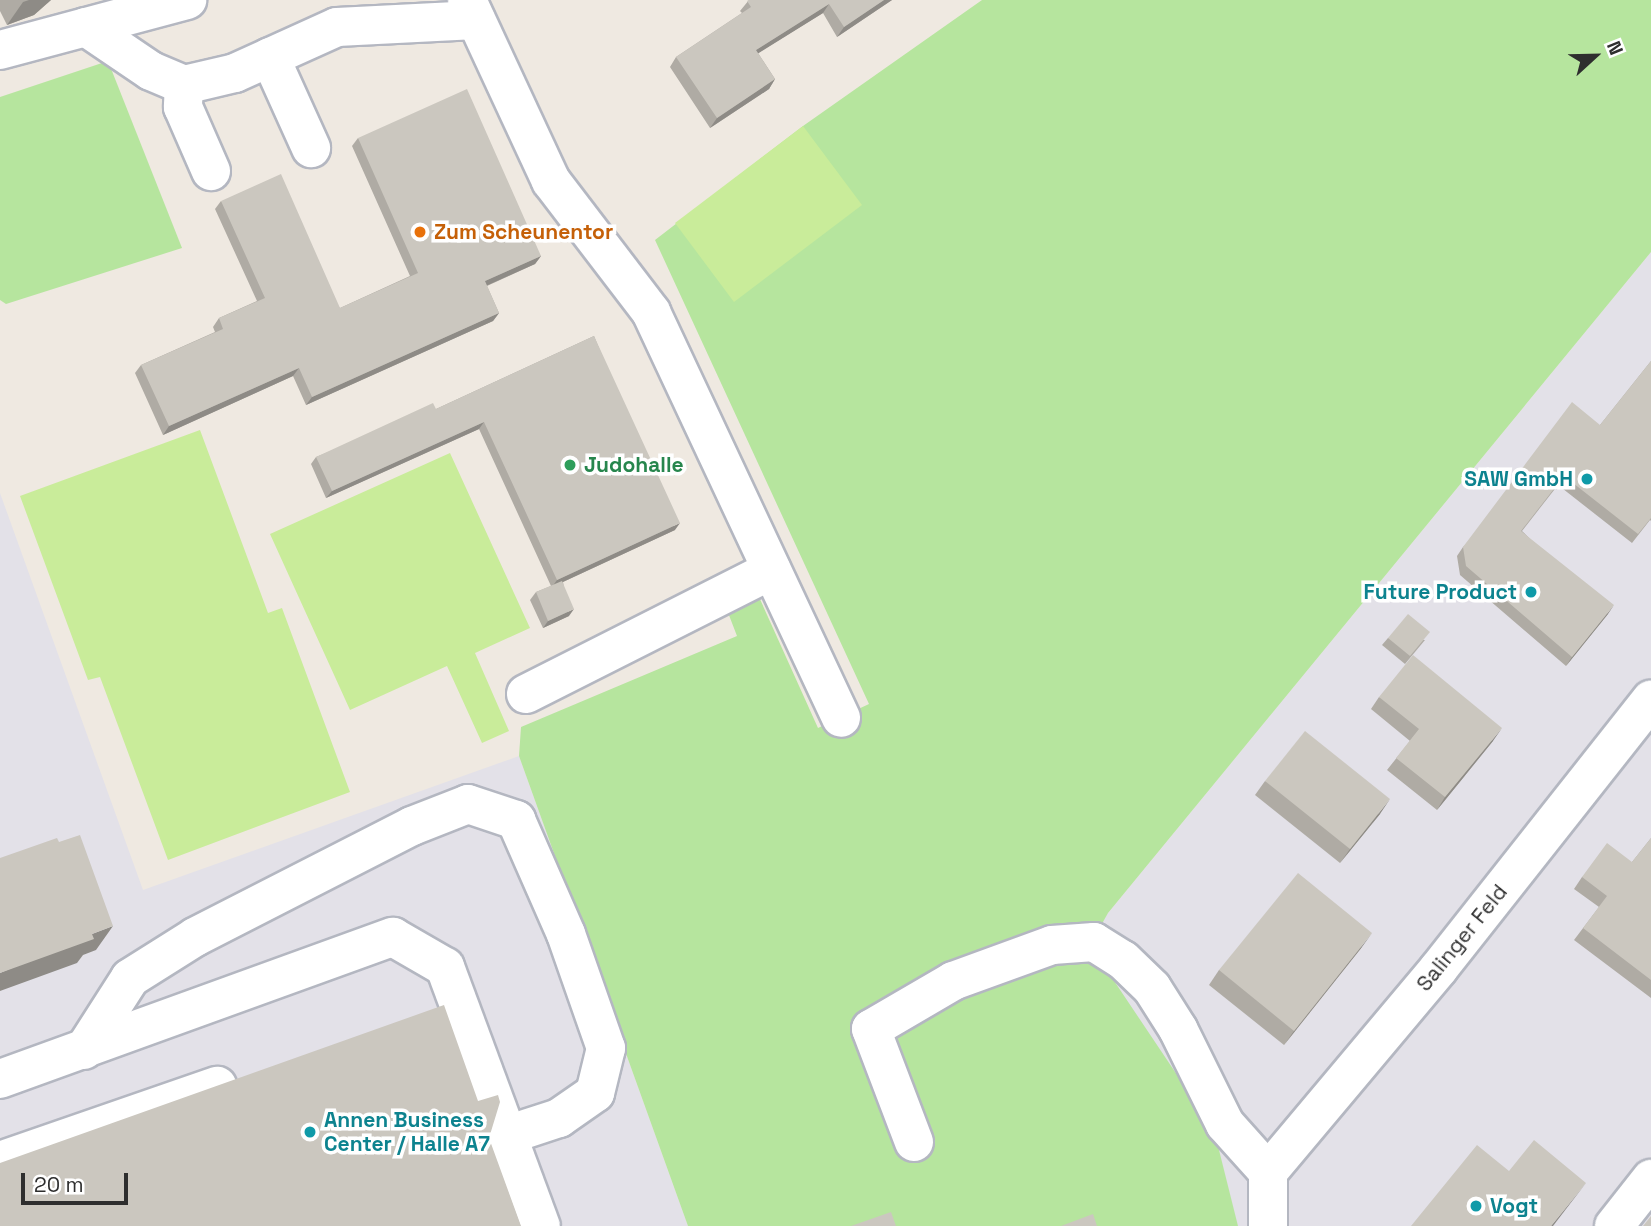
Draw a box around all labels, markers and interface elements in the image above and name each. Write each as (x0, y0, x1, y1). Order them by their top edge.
north arrow (1560, 21, 1630, 91)
text: N (1601, 37, 1629, 59)
place label: Zum Scheunentor (434, 219, 613, 245)
marker: Zum Scheunentor (412, 224, 428, 240)
place label: Judohalle (584, 452, 684, 478)
marker: Judohalle (562, 457, 578, 473)
place label: SAW GmbH (1464, 466, 1573, 492)
marker: SAW GmbH (1579, 471, 1595, 487)
place label: Future Product (1364, 579, 1517, 605)
marker: Future Product (1523, 584, 1539, 600)
street label: Salinger Feld (1411, 880, 1513, 996)
place label: Annen Business Center / Halle A7 (324, 1107, 490, 1157)
marker: Annen Business Center / Halle A7 (302, 1124, 318, 1140)
scale bar (24, 1160, 131, 1204)
text: 20 m (34, 1171, 84, 1198)
place label: Vogt (1490, 1193, 1538, 1219)
marker: Vogt (1468, 1198, 1484, 1214)

